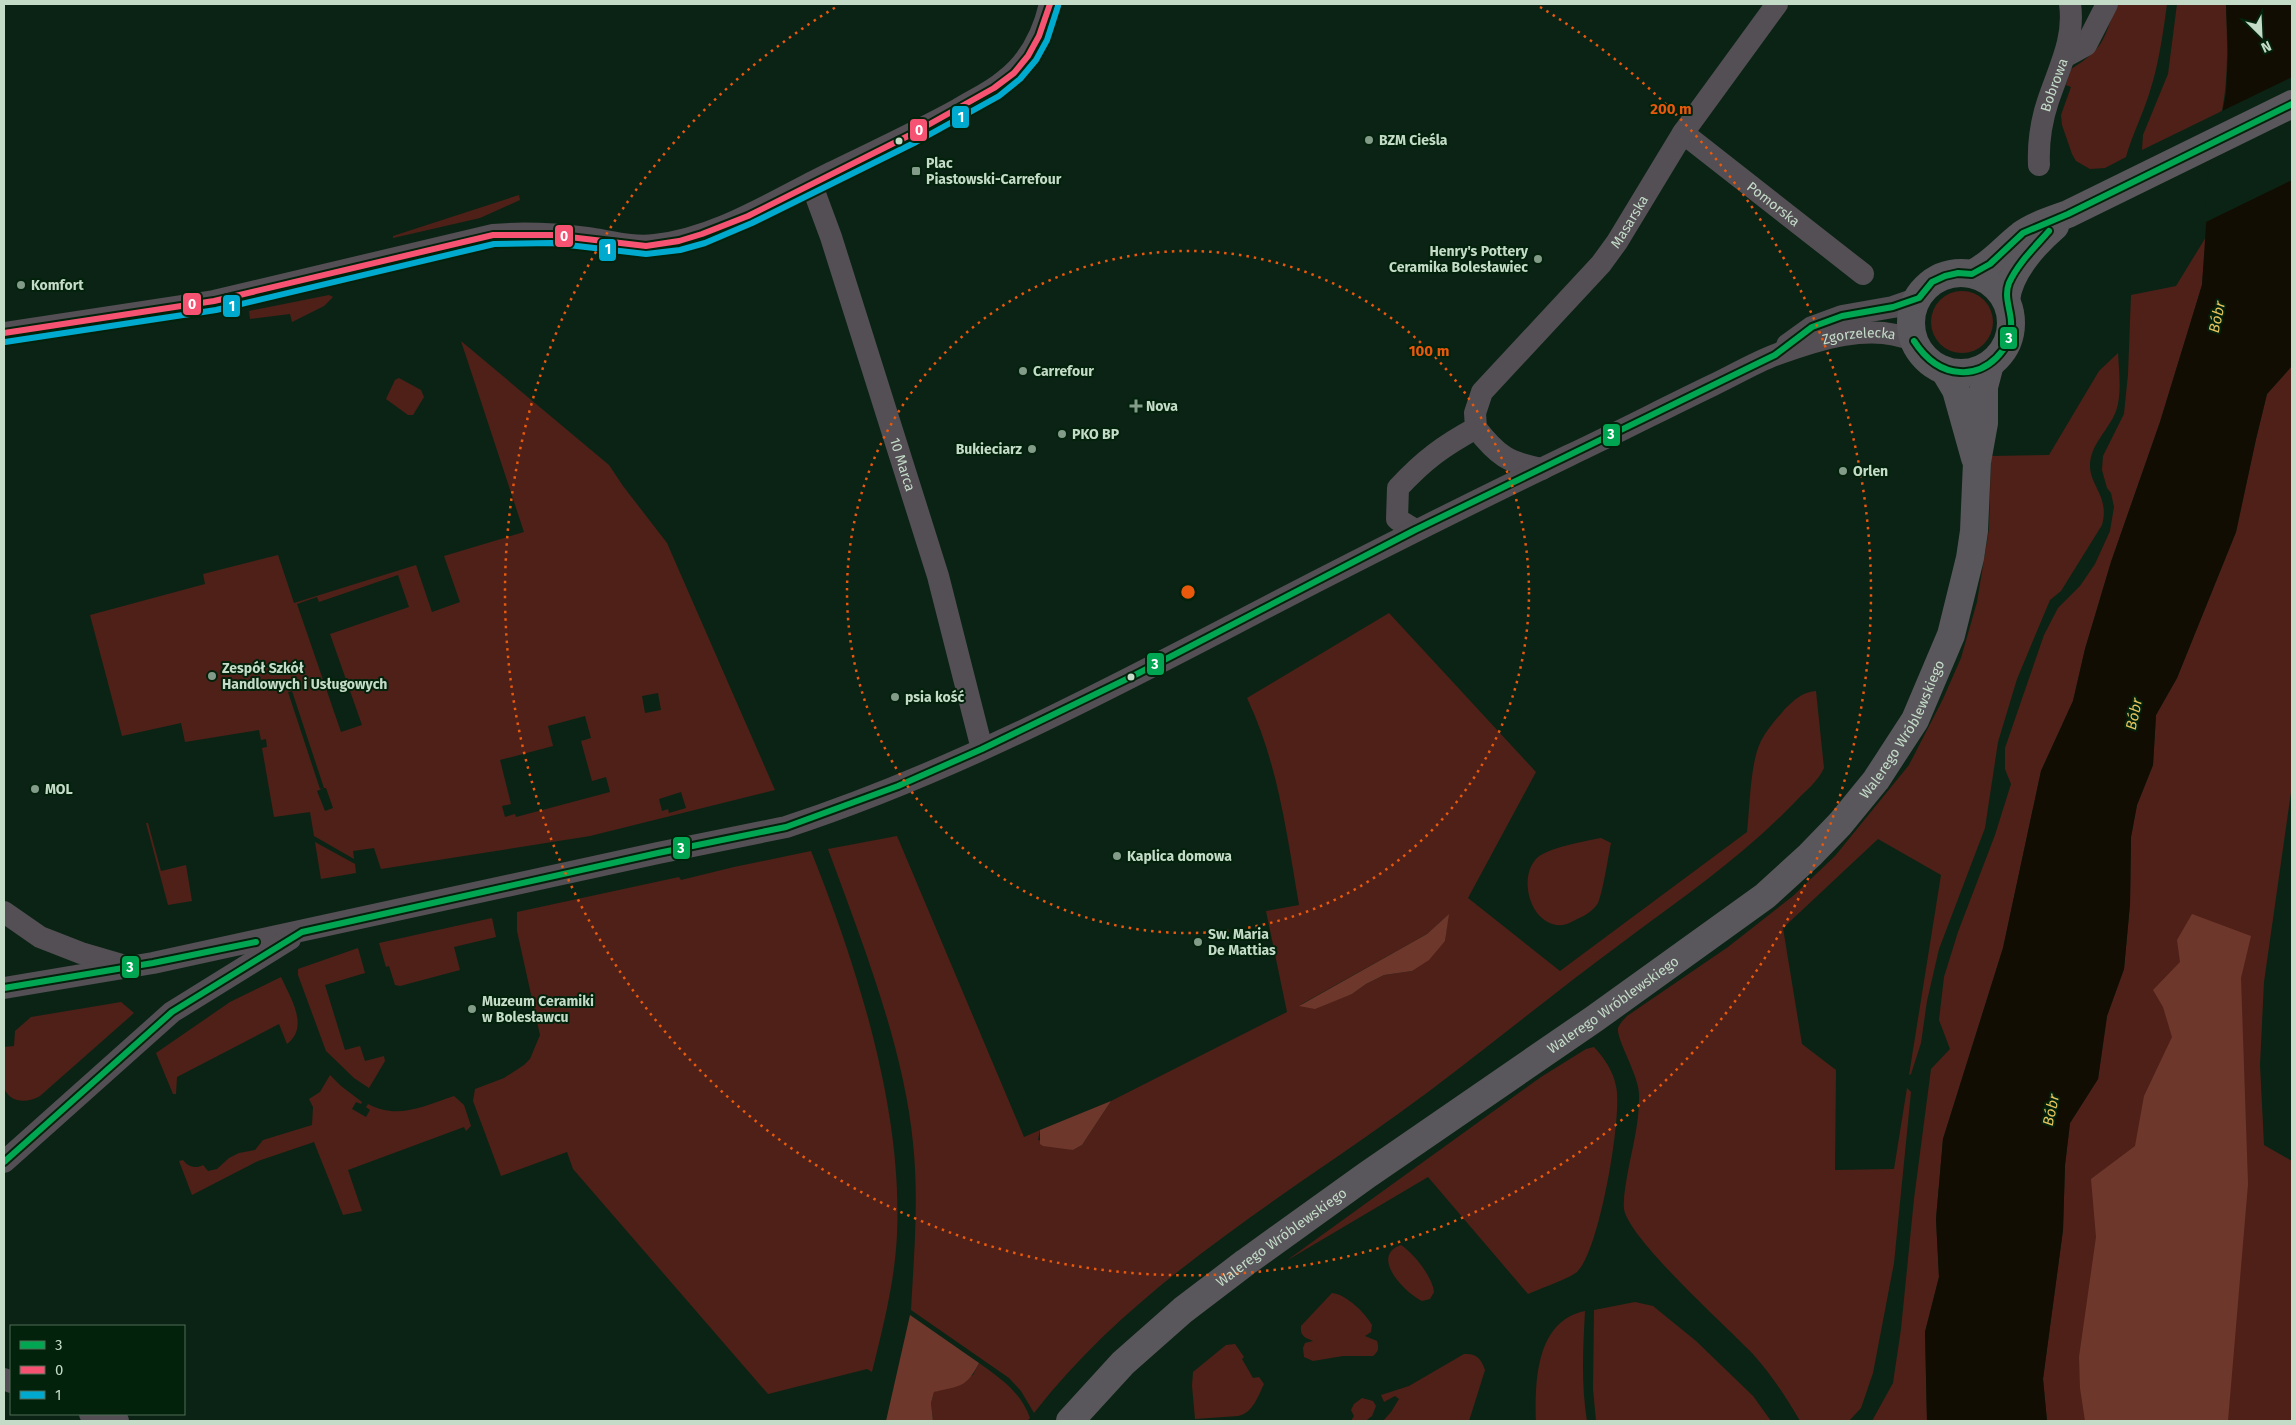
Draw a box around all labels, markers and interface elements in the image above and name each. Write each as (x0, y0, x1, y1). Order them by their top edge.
north arrow (2236, 10, 2286, 60)
text: N (2258, 37, 2274, 56)
street label: Bobrowa (2037, 56, 2071, 114)
text: 200 m (1650, 100, 1692, 118)
line badge: 1 (951, 105, 970, 129)
text: 1 (958, 109, 964, 126)
line badge: 0 (909, 118, 928, 142)
text: 0 (915, 122, 923, 139)
place label: BZM Cieśla (1379, 132, 1448, 149)
marker: BZM Cieśla (1363, 134, 1375, 146)
unlabelled marker (894, 136, 904, 146)
place label: Plac Piastowski-Carrefour (926, 155, 1062, 188)
marker: Plac Piastowski-Carrefour (910, 165, 922, 177)
street label: Pomorska (1744, 178, 1803, 230)
street label: Masarska (1607, 192, 1652, 251)
line badge: 0 (554, 224, 574, 248)
text: 0 (560, 228, 568, 245)
line badge: 1 (598, 238, 617, 262)
text: 1 (605, 241, 611, 258)
place label: Henry's Pottery Ceramika Bolesławiec (1389, 243, 1529, 276)
marker: Henry's Pottery Ceramika Bolesławiec (1532, 253, 1544, 265)
place label: Komfort (31, 277, 84, 294)
marker: Komfort (15, 279, 27, 291)
line badge: 0 (182, 292, 202, 316)
line badge: 1 (222, 294, 241, 318)
text: 0 (188, 296, 196, 313)
text: 1 (229, 298, 235, 315)
water label: Bóbr (2205, 298, 2229, 335)
street label: Zgorzelecka (1820, 324, 1897, 348)
line badge: 3 (1999, 326, 2018, 350)
text: 3 (2004, 330, 2013, 347)
text: 100 m (1409, 342, 1449, 360)
place label: Carrefour (1033, 363, 1094, 380)
marker: Carrefour (1017, 365, 1029, 377)
place label: Nova (1146, 398, 1178, 415)
marker: Nova (1130, 400, 1142, 412)
line badge: 3 (1602, 423, 1621, 447)
place label: PKO BP (1072, 426, 1120, 443)
text: 3 (1606, 426, 1615, 443)
marker: PKO BP (1056, 428, 1068, 440)
street label: 10 Marca (886, 435, 919, 493)
place label: Bukieciarz (956, 441, 1023, 458)
marker: Bukieciarz (1026, 443, 1038, 455)
place label: Orlen (1853, 463, 1888, 480)
marker: Orlen (1837, 465, 1849, 477)
centre of rings (1179, 583, 1197, 601)
line badge: 3 (1146, 652, 1165, 676)
text: 3 (1150, 656, 1159, 673)
street label: Walerego Wróblewskiego (1856, 658, 1948, 802)
place label: Zespół Szkół Handlowych i Usługowych (222, 660, 387, 693)
marker: Zespół Szkół Handlowych i Usługowych (206, 670, 218, 682)
unlabelled marker (1126, 672, 1136, 682)
place label: psia kość (905, 689, 965, 706)
marker: psia kość (889, 691, 901, 703)
water label: Bóbr (2122, 695, 2146, 732)
place label: MOL (45, 781, 73, 798)
marker: MOL (29, 783, 41, 795)
line badge: 3 (672, 836, 691, 860)
text: 3 (676, 840, 685, 857)
place label: Kaplica domowa (1127, 848, 1232, 865)
marker: Kaplica domowa (1111, 850, 1123, 862)
place label: Sw. Maria De Mattias (1208, 926, 1276, 959)
marker: Sw. Maria De Mattias (1192, 936, 1204, 948)
street label: Walerego Wróblewskiego (1544, 952, 1682, 1057)
line badge: 3 (121, 955, 140, 979)
text: 3 (125, 959, 134, 976)
place label: Muzeum Ceramiki w Bolesławcu (482, 993, 594, 1026)
marker: Muzeum Ceramiki w Bolesławcu (466, 1003, 478, 1015)
water label: Bóbr (2039, 1091, 2063, 1128)
street label: Walerego Wróblewskiego (1213, 1184, 1350, 1290)
legend (10, 1325, 185, 1415)
text: 3 (55, 1336, 63, 1354)
text: 0 (55, 1361, 63, 1379)
text: 1 (55, 1386, 62, 1404)

